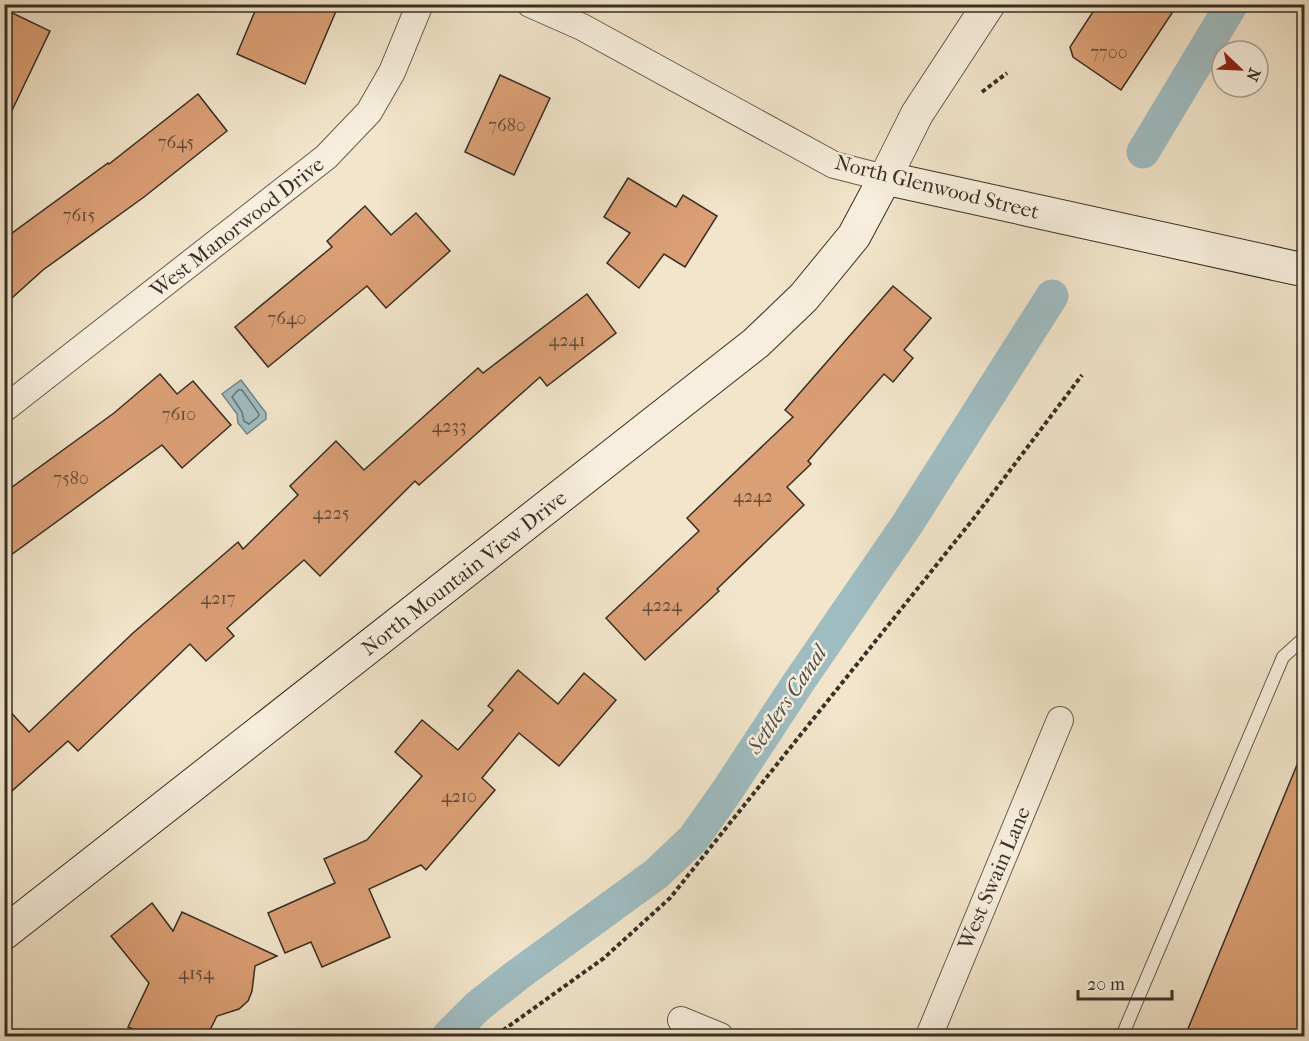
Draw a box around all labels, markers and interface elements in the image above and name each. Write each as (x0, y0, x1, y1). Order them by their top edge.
north arrow (1210, 39, 1270, 99)
house number: 7700 (1090, 42, 1128, 63)
text: N (1242, 65, 1264, 85)
house number: 7680 (488, 115, 526, 136)
house number: 7645 (158, 132, 194, 153)
street label: North Glenwood Street (832, 150, 1042, 224)
street label: West Manorwood Drive (145, 152, 329, 303)
house number: 7615 (63, 205, 95, 226)
house number: 7640 (268, 308, 306, 329)
house number: 4241 (549, 330, 585, 351)
house number: 7610 (162, 404, 196, 425)
house number: 4233 (432, 416, 466, 437)
house number: 7580 (53, 468, 89, 489)
street label: North Mountain View Drive (357, 485, 571, 661)
house number: 4242 (733, 486, 773, 507)
house number: 4225 (313, 503, 350, 524)
house number: 4217 (201, 588, 236, 609)
house number: 4224 (642, 595, 682, 616)
water label: Settlers Canal (741, 639, 834, 760)
house number: 4210 (441, 786, 477, 807)
street label: West Swain Lane (953, 803, 1035, 954)
house number: 4154 (178, 963, 214, 984)
scale bar (1078, 963, 1172, 1001)
text: 20 m (1087, 974, 1125, 995)

